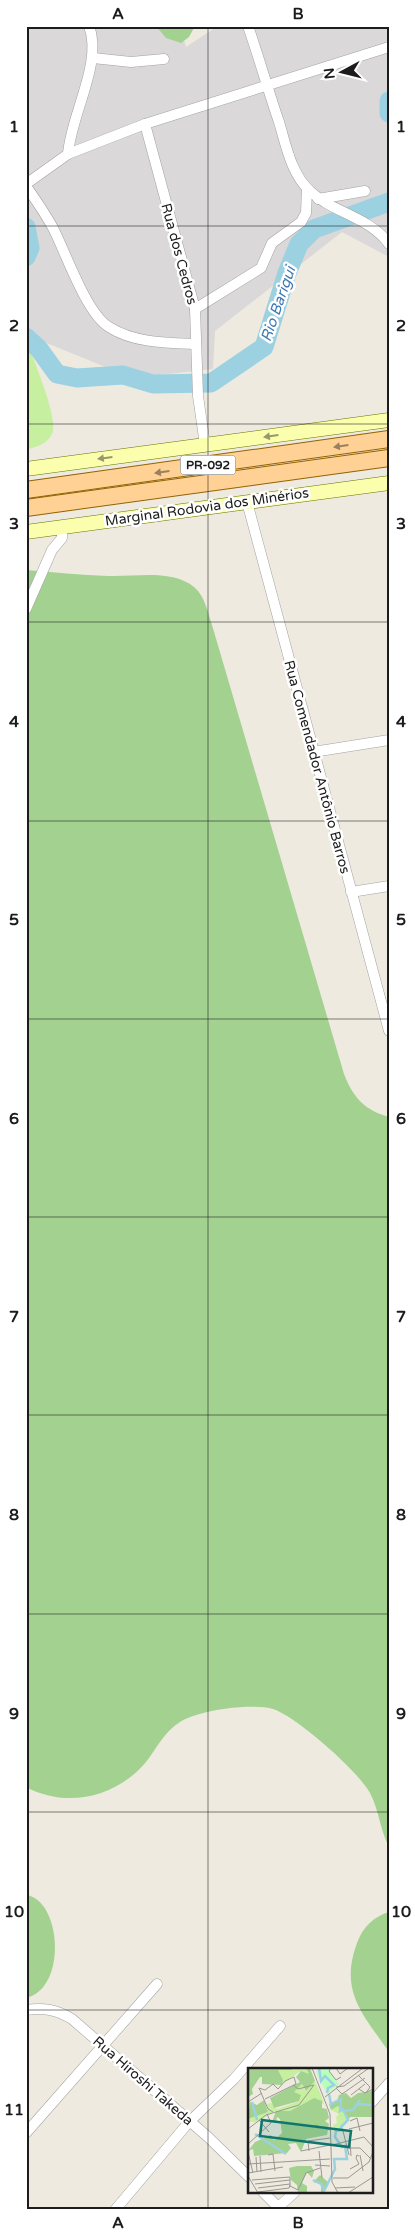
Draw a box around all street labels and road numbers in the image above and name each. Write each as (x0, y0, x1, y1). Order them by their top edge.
street label: Rua dos Cedros (157, 201, 201, 307)
road number: PR-092 (180, 456, 236, 474)
street label: Marginal Rodovia dos Minérios (104, 484, 310, 530)
street label: Rua Comendador Antônio Barros (280, 658, 354, 876)
street label: Rua Hiroshi Takeda (89, 2033, 197, 2129)

